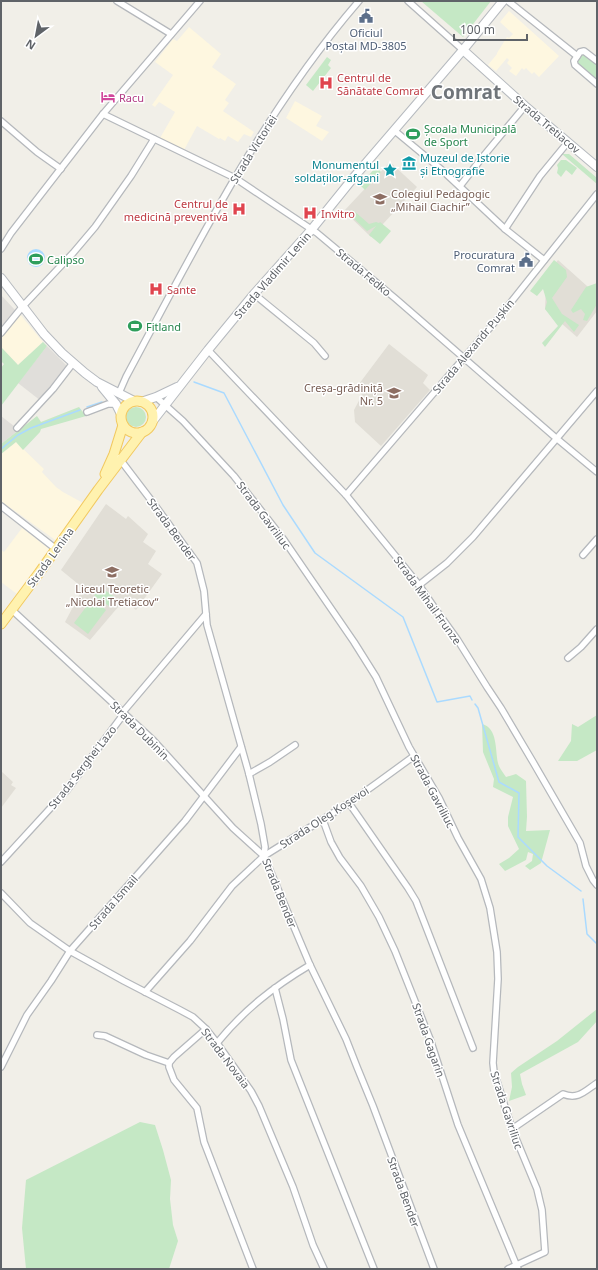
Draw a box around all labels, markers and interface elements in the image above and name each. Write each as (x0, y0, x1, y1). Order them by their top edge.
public building icon: Oficiul Poștal MD-3805 (358, 8, 374, 24)
north arrow (16, 16, 56, 56)
scale bar (454, 16, 527, 42)
text: 100 m (460, 21, 495, 38)
place label: Oficiul Poștal MD-3805 (325, 25, 407, 53)
text: N (23, 36, 38, 54)
place label: Centrul de Sănătate Comrat (337, 70, 424, 98)
hospital icon: Centrul de Sănătate Comrat (318, 75, 334, 91)
district label: Comrat (431, 79, 501, 105)
hotel icon: Racu (100, 89, 116, 105)
place label: Racu (119, 90, 144, 105)
street label: Strada Tretiacov (511, 92, 584, 157)
street label: Strada Victoriei (226, 112, 280, 186)
place label: Școala Municipală de Sport (424, 121, 517, 149)
sports icon: Școala Municipală de Sport (405, 126, 421, 142)
place label: Muzeul de Istorie și Etnografie (420, 150, 510, 178)
museum icon: Muzeul de Istorie și Etnografie (401, 155, 417, 171)
place label: Monumentul soldaților-afgani (294, 157, 379, 185)
place icon: Monumentul soldaților-afgani (382, 162, 398, 178)
place label: Colegiul Pedagogic „Mihail Ciachir” (391, 186, 490, 214)
school or university icon: Colegiul Pedagogic „Mihail Ciachir” (372, 191, 388, 207)
place label: Centrul de medicină preventivă (124, 196, 228, 224)
hospital icon: Centrul de medicină preventivă (231, 201, 247, 217)
hospital icon: Invitro (302, 205, 318, 221)
place label: Invitro (321, 206, 355, 221)
street label: Strada Vladimir Lenin (230, 228, 314, 322)
street label: Strada Fedko (333, 245, 395, 300)
place label: Procuratura Comrat (454, 247, 515, 275)
sports icon: Calipso (28, 251, 44, 267)
place label: Calipso (47, 252, 85, 267)
public building icon: Procuratura Comrat (518, 252, 534, 268)
hospital icon: Sante (148, 281, 164, 297)
place label: Sante (167, 282, 196, 297)
street label: Strada Alexandr Pușkin (429, 295, 517, 397)
sports icon: Fitland (127, 318, 143, 334)
place label: Fitland (146, 319, 181, 334)
place label: Creșa-grădiniță Nr. 5 (304, 380, 383, 408)
school or university icon: Creșa-grădiniță Nr. 5 (386, 385, 402, 401)
street label: Strada Gavriliuc (234, 478, 294, 552)
street label: Strada Bender (144, 495, 200, 564)
street label: Strada Lenina (23, 524, 77, 590)
street label: Strada Mihail Frunze (391, 553, 465, 647)
school or university icon: Liceul Teoretic „Nicolai Tretiacov“ (104, 564, 120, 580)
place label: Liceul Teoretic „Nicolai Tretiacov“ (66, 581, 158, 609)
street label: Strada Dubinin (107, 697, 173, 763)
street label: Strada Serghei Lazo (45, 722, 120, 812)
street label: Strada Gavriliuc (407, 752, 459, 830)
street label: Strada Oleg Koşevoi (277, 783, 371, 851)
street label: Strada Bender (259, 856, 301, 931)
street label: Strada Ismail (85, 872, 141, 932)
street label: Strada Gagarin (409, 1001, 449, 1079)
street label: Strada Novaia (198, 1025, 254, 1091)
street label: Strada Gavriliuc (487, 1069, 527, 1151)
street label: Strada Bender (384, 1155, 424, 1230)

